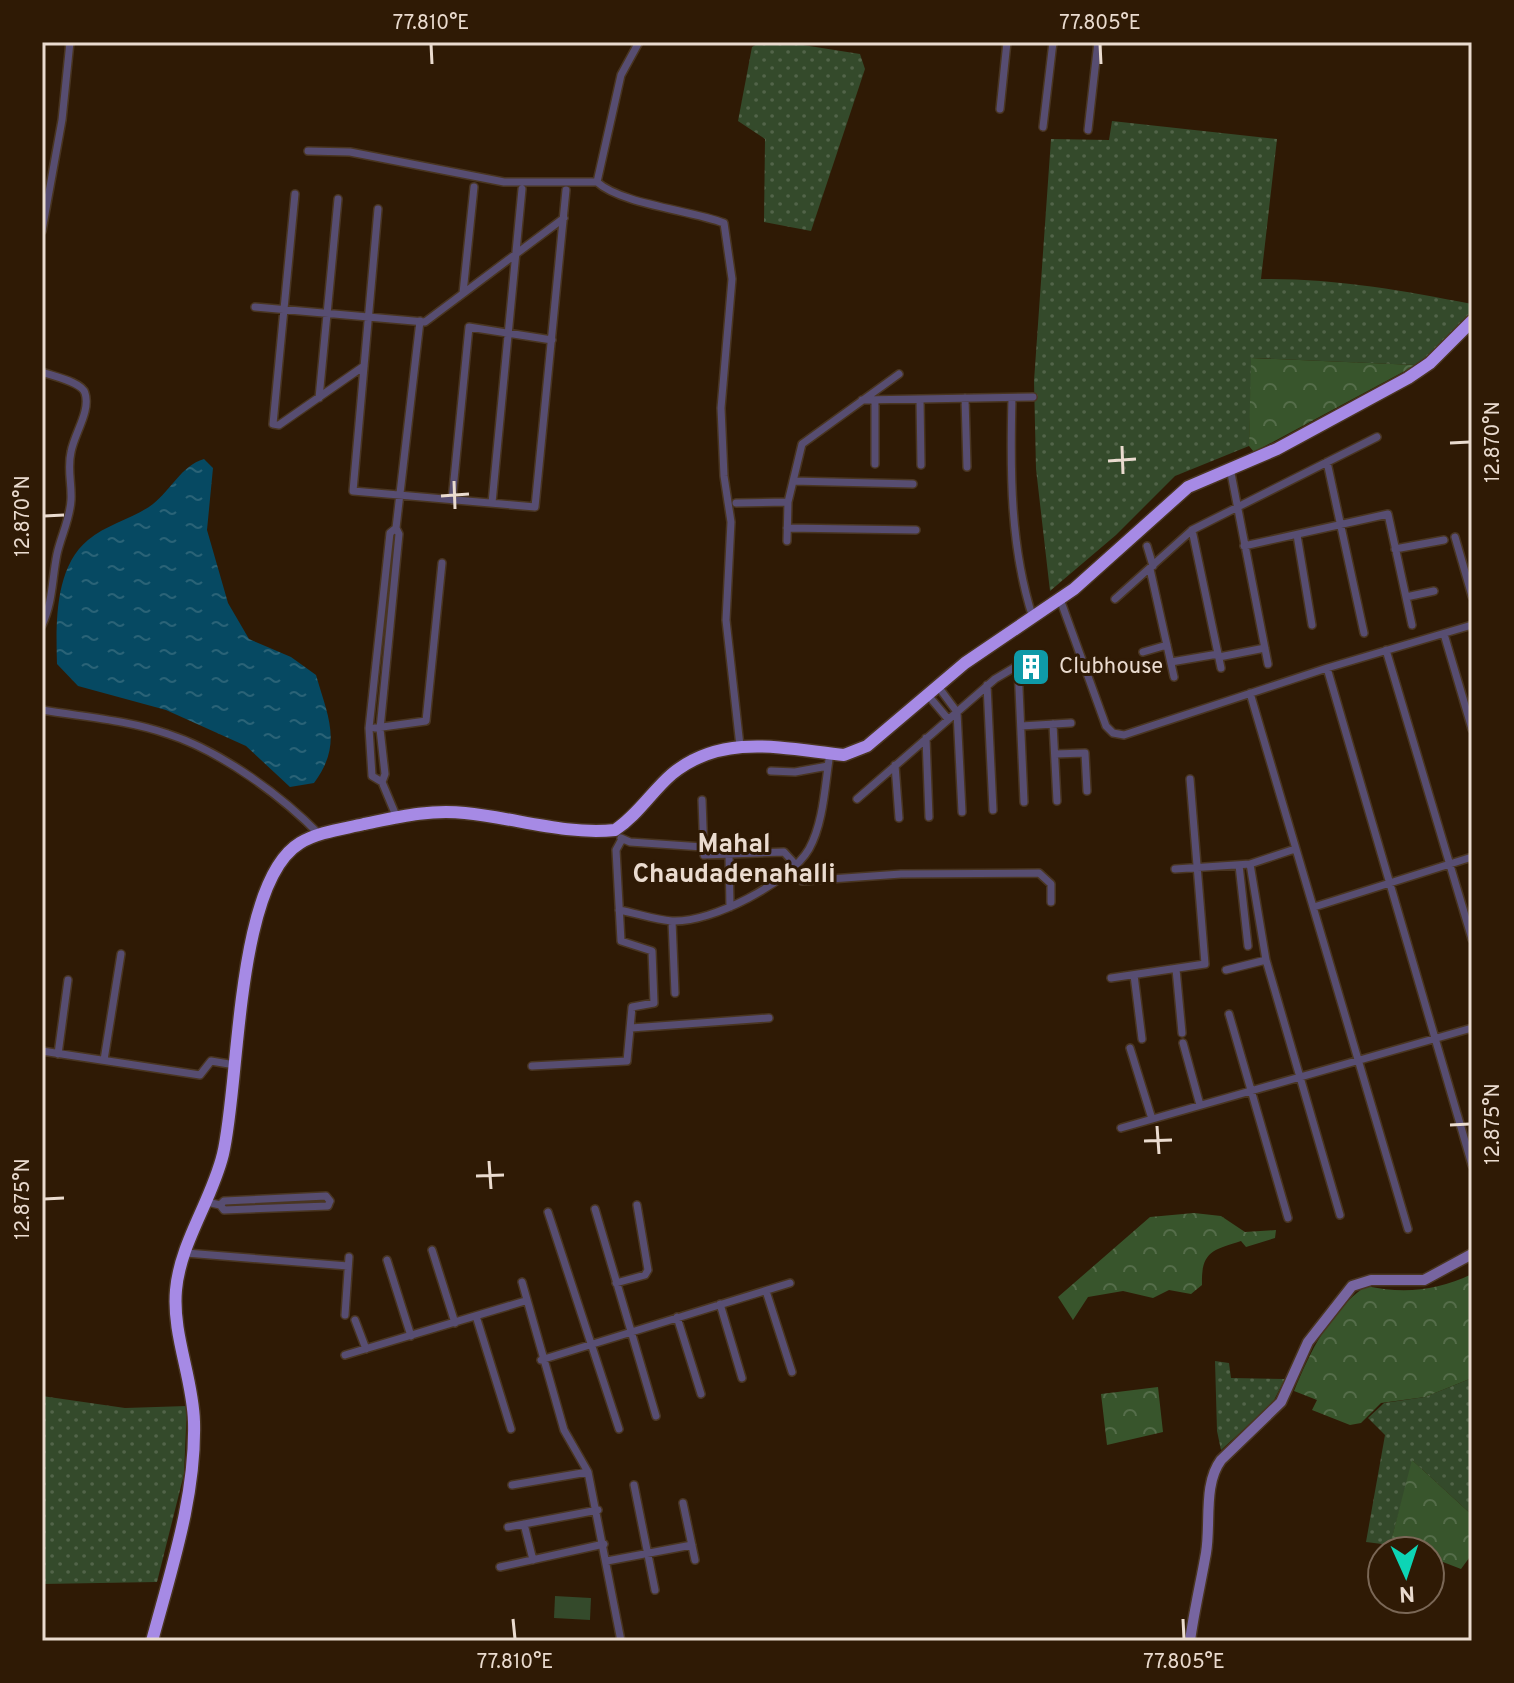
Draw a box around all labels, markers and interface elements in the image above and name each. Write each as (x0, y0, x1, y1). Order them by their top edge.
text: 77.810°E (393, 11, 469, 37)
text: 77.805°E (1059, 11, 1141, 37)
text: 12.870°N (1481, 401, 1507, 483)
text: 12.870°N (11, 475, 37, 557)
building icon: Clubhouse (1010, 646, 1052, 688)
place label: Clubhouse (1059, 654, 1163, 681)
district label: Mahal Chaudadenahalli (632, 829, 836, 892)
text: 12.875°N (1481, 1083, 1507, 1165)
text: 12.875°N (11, 1158, 37, 1240)
north arrow (1366, 1535, 1446, 1615)
text: N (1398, 1579, 1416, 1606)
text: 77.810°E (477, 1650, 553, 1676)
text: 77.805°E (1143, 1650, 1225, 1676)

